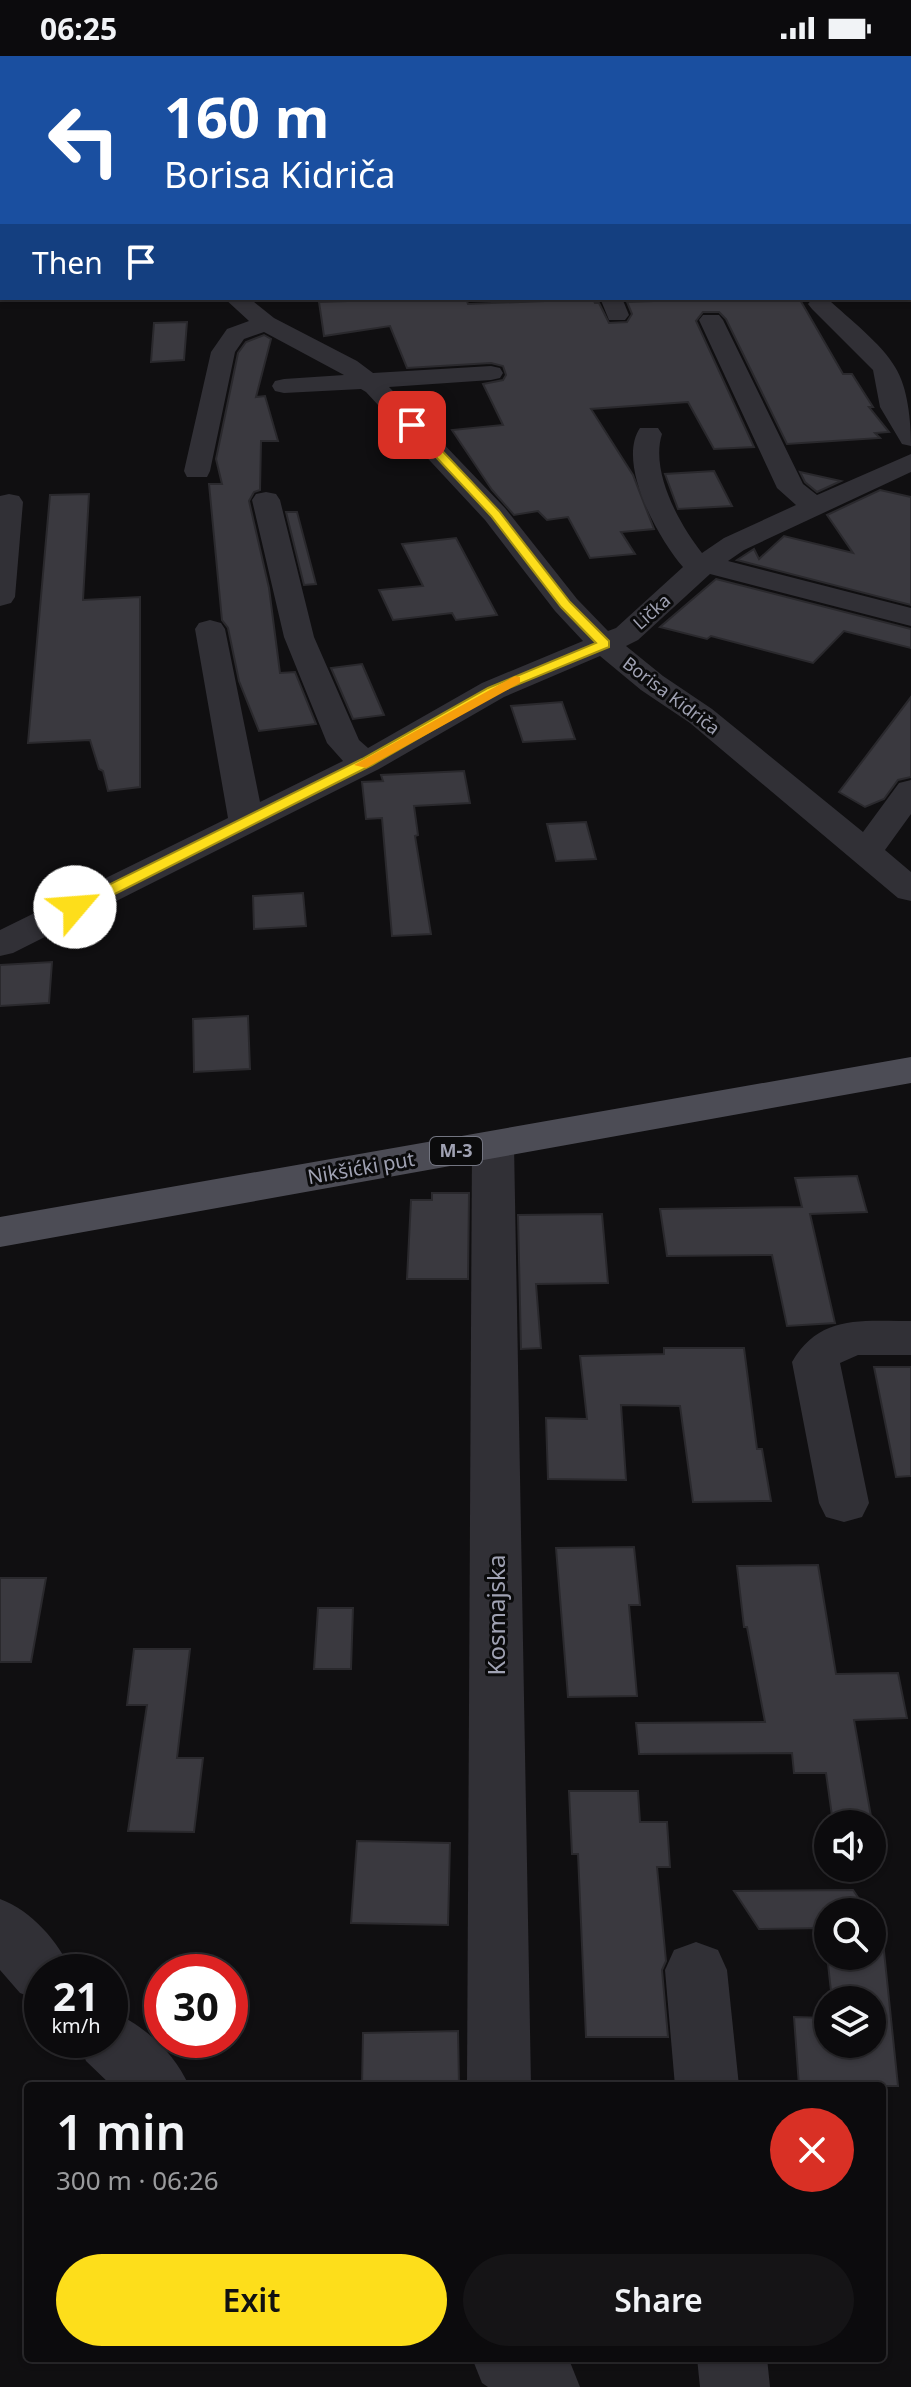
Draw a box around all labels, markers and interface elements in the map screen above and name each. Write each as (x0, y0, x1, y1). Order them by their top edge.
text: 06:25 (40, 8, 117, 49)
text: 160 m (164, 78, 329, 154)
icon: left (32, 88, 136, 192)
text: Borisa Kidriča (164, 150, 395, 199)
icon: arrive (119, 240, 163, 284)
text: Then (32, 242, 103, 283)
pin (378, 391, 446, 459)
icon: arrive (390, 403, 434, 447)
street label: Lička (628, 588, 675, 634)
street label: Borisa Kidriča (618, 651, 725, 740)
position arrow (33, 865, 117, 949)
road number: M-3 (430, 1137, 482, 1165)
street label: Nikšićki put (305, 1145, 417, 1190)
street label: Kosmajska (479, 1555, 512, 1675)
map controls (814, 1810, 886, 2058)
button: sound (814, 1810, 886, 1882)
button: search (814, 1898, 886, 1970)
speed limit sign: 30 (144, 1954, 248, 2058)
text: 21 (53, 1968, 99, 2023)
button: layers (814, 1986, 886, 2058)
text: km/h (51, 2012, 101, 2039)
text: 1 min (56, 2099, 186, 2164)
button: close (770, 2108, 854, 2192)
text: 300 m · 06:26 (56, 2162, 219, 2198)
button: Exit (56, 2254, 447, 2346)
button: Share (463, 2254, 854, 2346)

